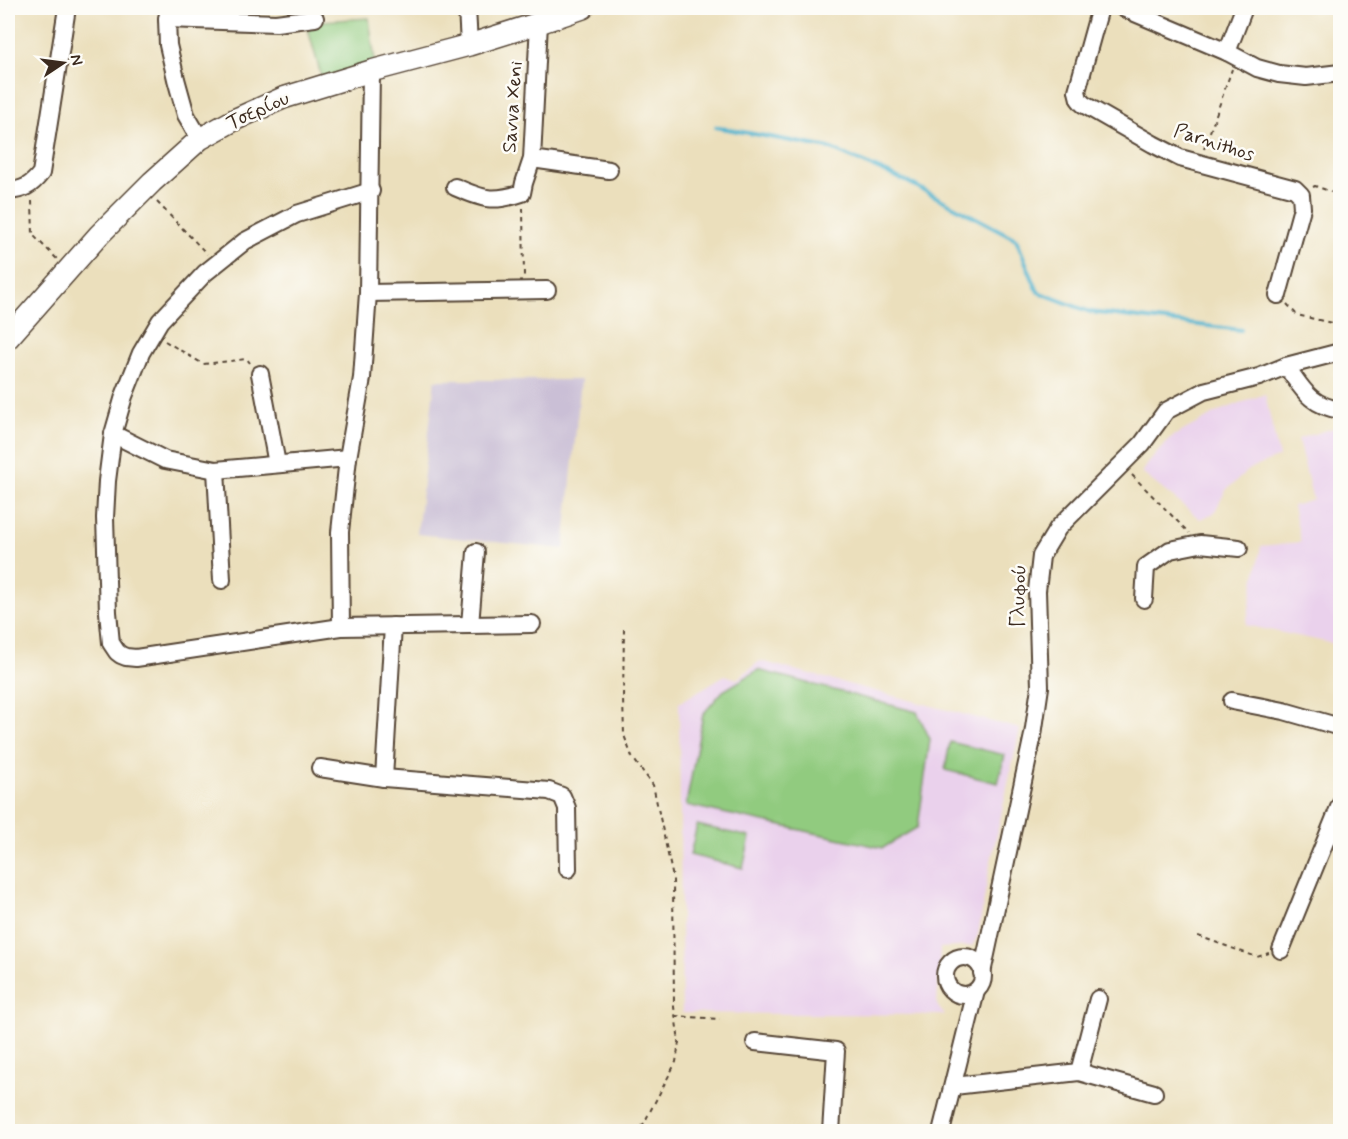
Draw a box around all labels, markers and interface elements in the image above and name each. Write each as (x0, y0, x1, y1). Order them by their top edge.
north arrow (33, 33, 93, 93)
text: N (65, 52, 88, 68)
street label: Savva Xeni (496, 60, 530, 154)
street label: Τσερίου (222, 85, 294, 137)
street label: Parnithos (1170, 117, 1258, 169)
street label: Γλυφού (1004, 564, 1034, 628)

